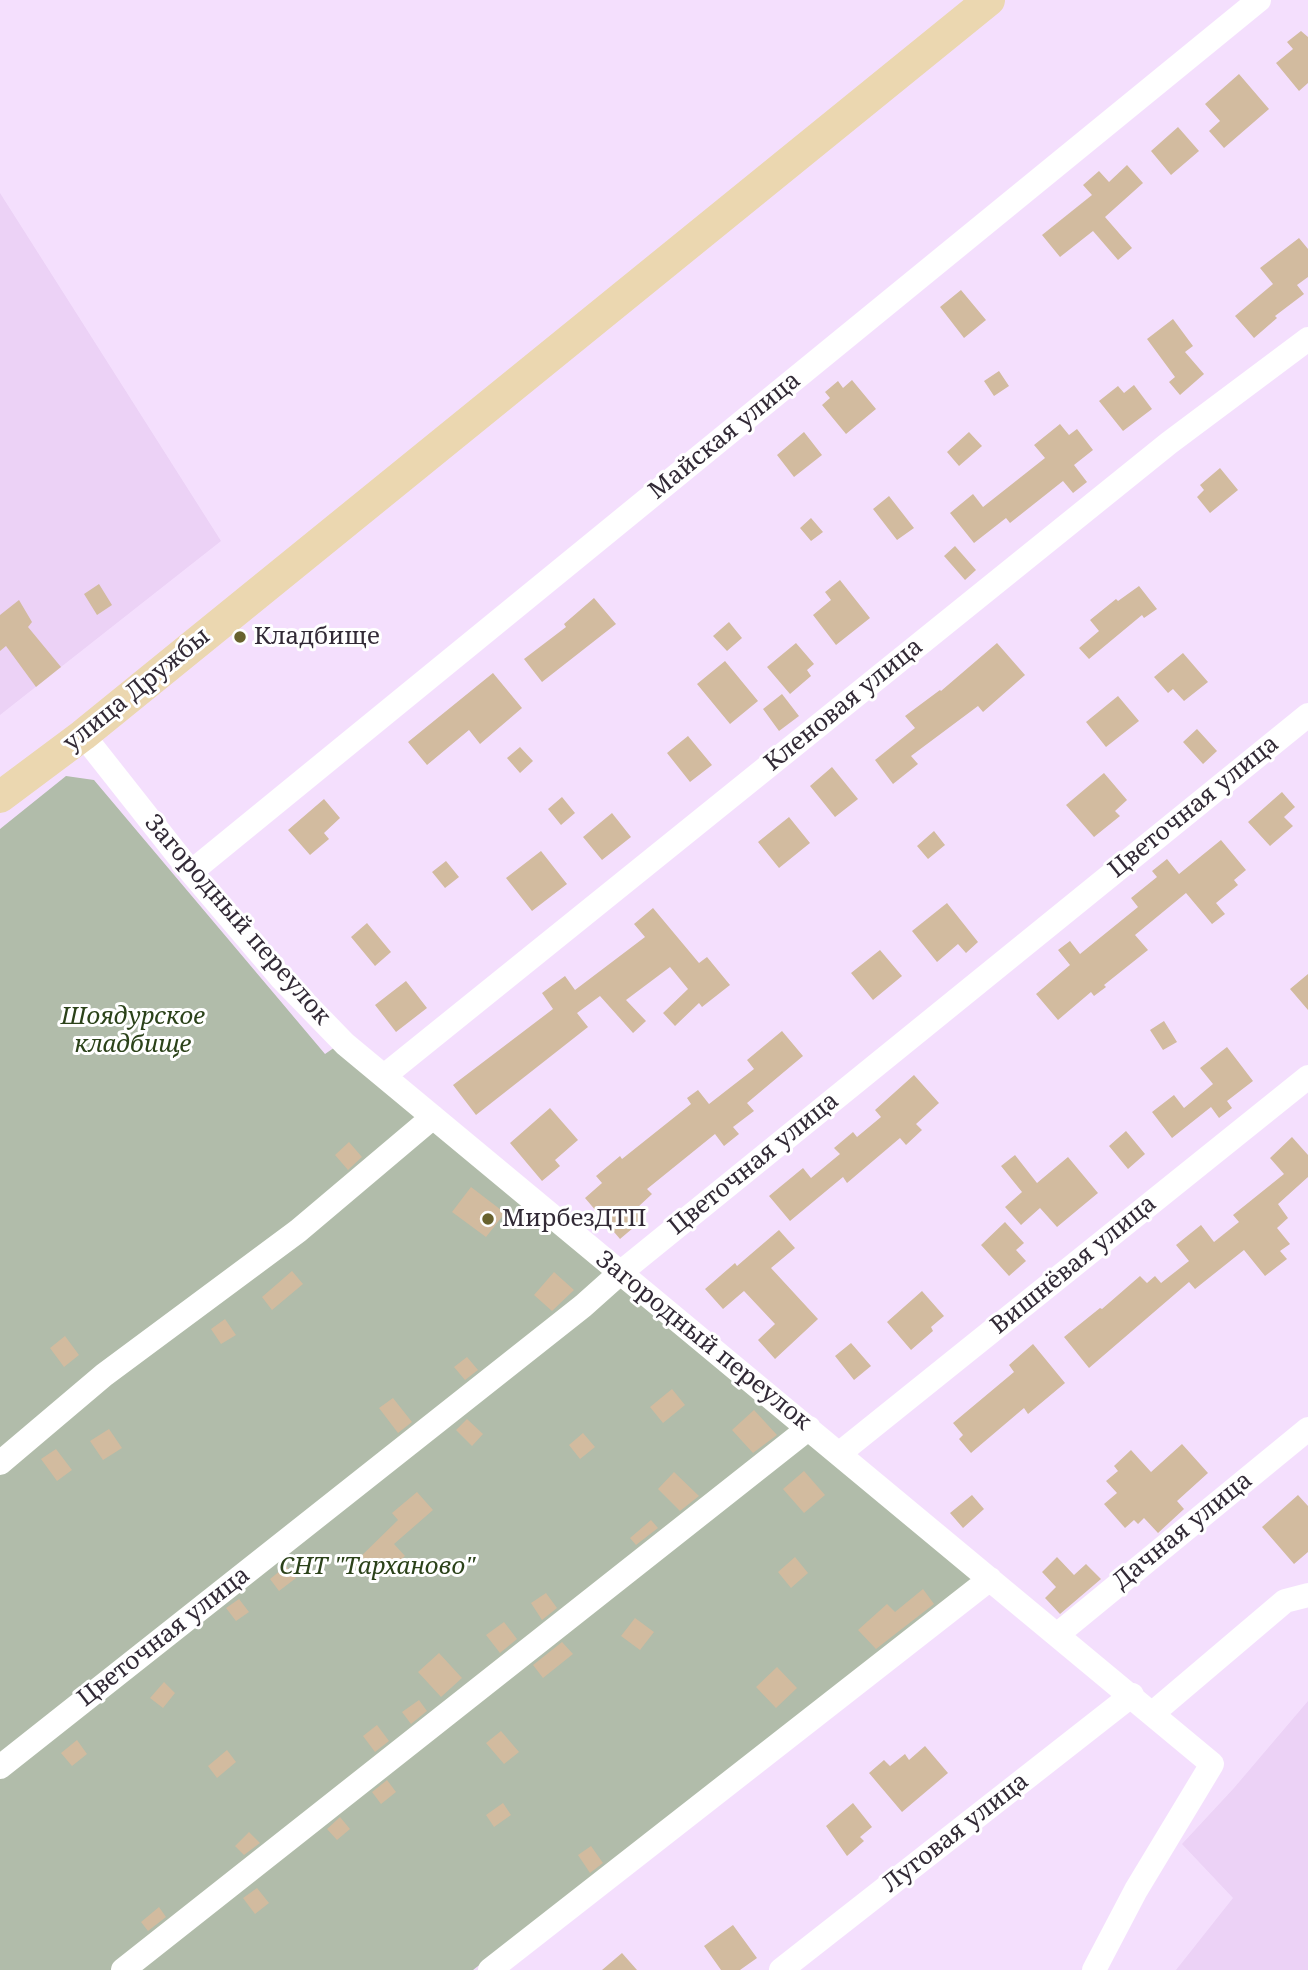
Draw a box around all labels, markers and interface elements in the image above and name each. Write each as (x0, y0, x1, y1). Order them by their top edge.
street label: Майская улица (643, 366, 807, 506)
street label: улица Дружбы (58, 622, 216, 758)
place label: Кладбище (254, 623, 380, 651)
marker: Кладбище (232, 629, 248, 645)
street label: Кленовая улица (759, 632, 929, 778)
street label: Цветочная улица (1103, 730, 1285, 884)
street label: Загородный переулок (138, 809, 336, 1031)
park label: Шоядурское кладбище (61, 1003, 205, 1059)
street label: Цветочная улица (663, 1087, 845, 1241)
street label: Вишнёвая улица (986, 1189, 1162, 1341)
place label: МирбезДТП (502, 1205, 646, 1233)
marker: МирбезДТП (480, 1211, 496, 1227)
street label: Загородный переулок (590, 1245, 816, 1437)
street label: Дачная улица (1108, 1466, 1258, 1596)
park label: СНТ "Тарханово" (279, 1553, 475, 1581)
street label: Цветочная улица (72, 1561, 256, 1713)
street label: Луговая улица (877, 1767, 1035, 1899)

